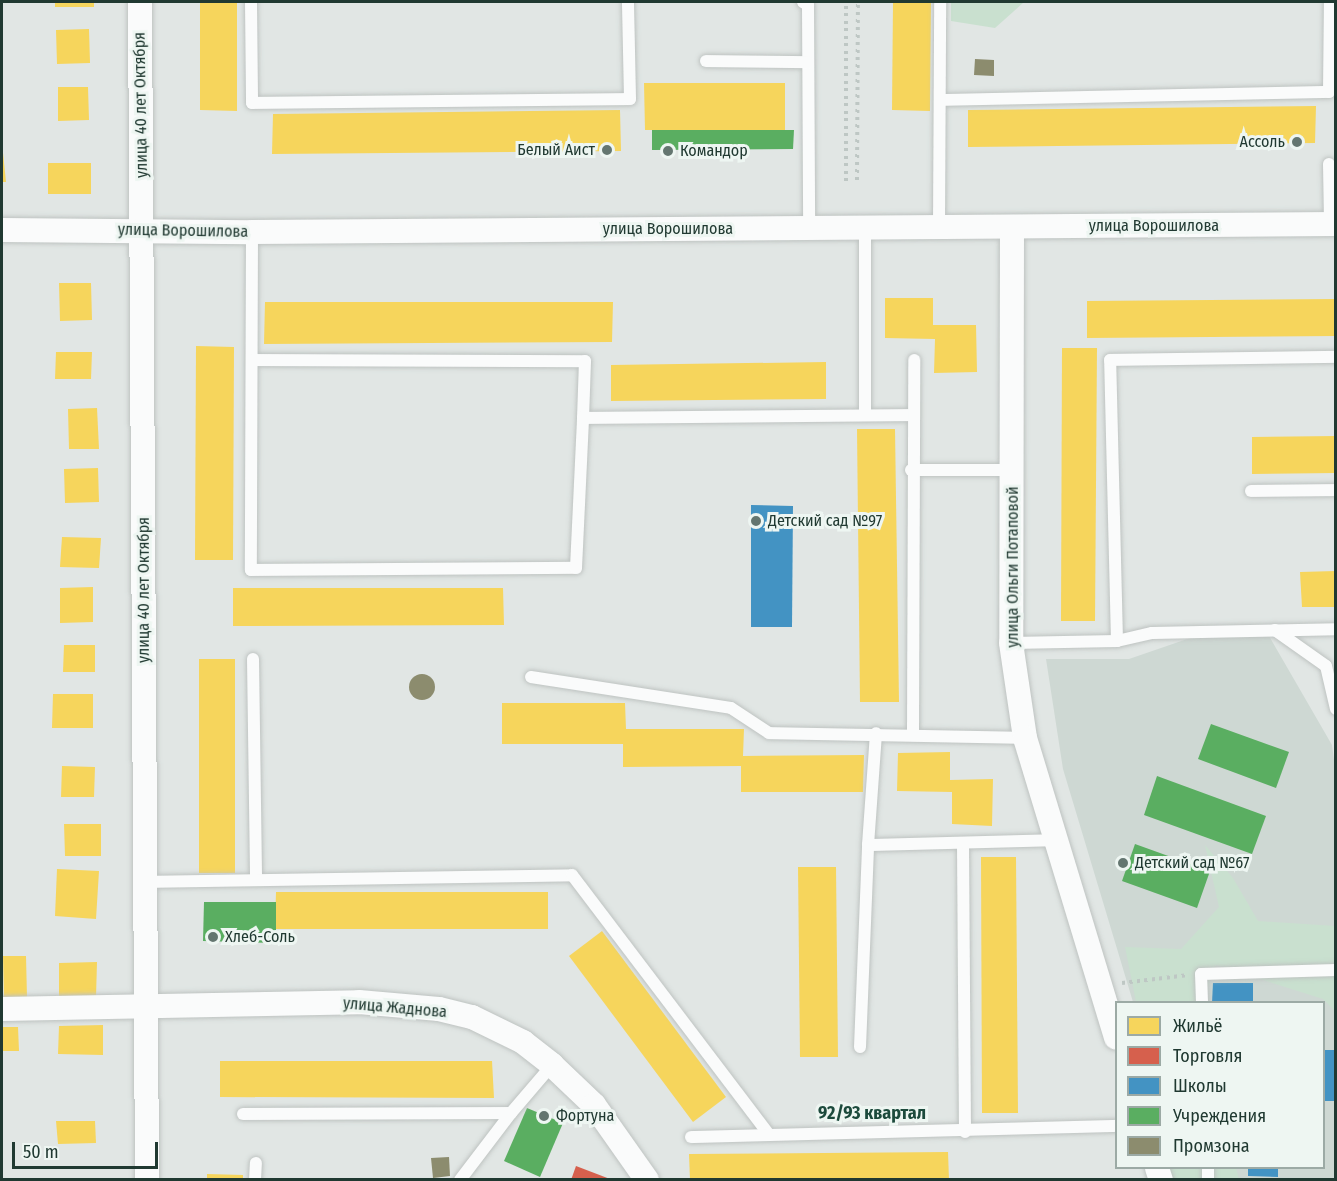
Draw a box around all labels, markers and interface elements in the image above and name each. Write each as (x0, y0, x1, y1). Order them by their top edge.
street label: улица 40 лет Октября (130, 32, 152, 178)
place label: Ассоль (1240, 132, 1285, 152)
marker: Ассоль (1290, 135, 1304, 149)
place label: Белый Аист (517, 140, 595, 160)
place label: Командор (680, 141, 748, 161)
marker: Белый Аист (600, 143, 614, 157)
marker: Командор (661, 144, 675, 158)
street label: улица Ворошилова (1089, 216, 1219, 236)
street label: улица Ворошилова (603, 219, 733, 239)
street label: улица Ворошилова (118, 220, 248, 242)
street label: улица Ольги Потаповой (1003, 486, 1023, 648)
place label: Детский сад №97 (768, 511, 882, 531)
marker: Детский сад №97 (749, 514, 763, 528)
street label: улица 40 лет Октября (134, 517, 154, 663)
place label: Детский сад №67 (1135, 853, 1249, 873)
marker: Детский сад №67 (1116, 856, 1130, 870)
place label: Хлеб-Соль (225, 927, 295, 947)
marker: Хлеб-Соль (206, 930, 220, 944)
street label: улица Жаднова (342, 994, 448, 1022)
legend (1115, 1001, 1325, 1169)
text: Жильё (1173, 1015, 1223, 1037)
text: Торговля (1173, 1045, 1242, 1067)
text: Школы (1173, 1075, 1227, 1097)
district label: 92/93 квартал (818, 1102, 926, 1124)
text: Учреждения (1173, 1105, 1266, 1127)
place label: Фортуна (556, 1106, 614, 1126)
marker: Фортуна (537, 1109, 551, 1123)
scale bar (15, 1130, 160, 1168)
text: Промзона (1173, 1135, 1250, 1157)
text: 50 m (23, 1141, 59, 1163)

